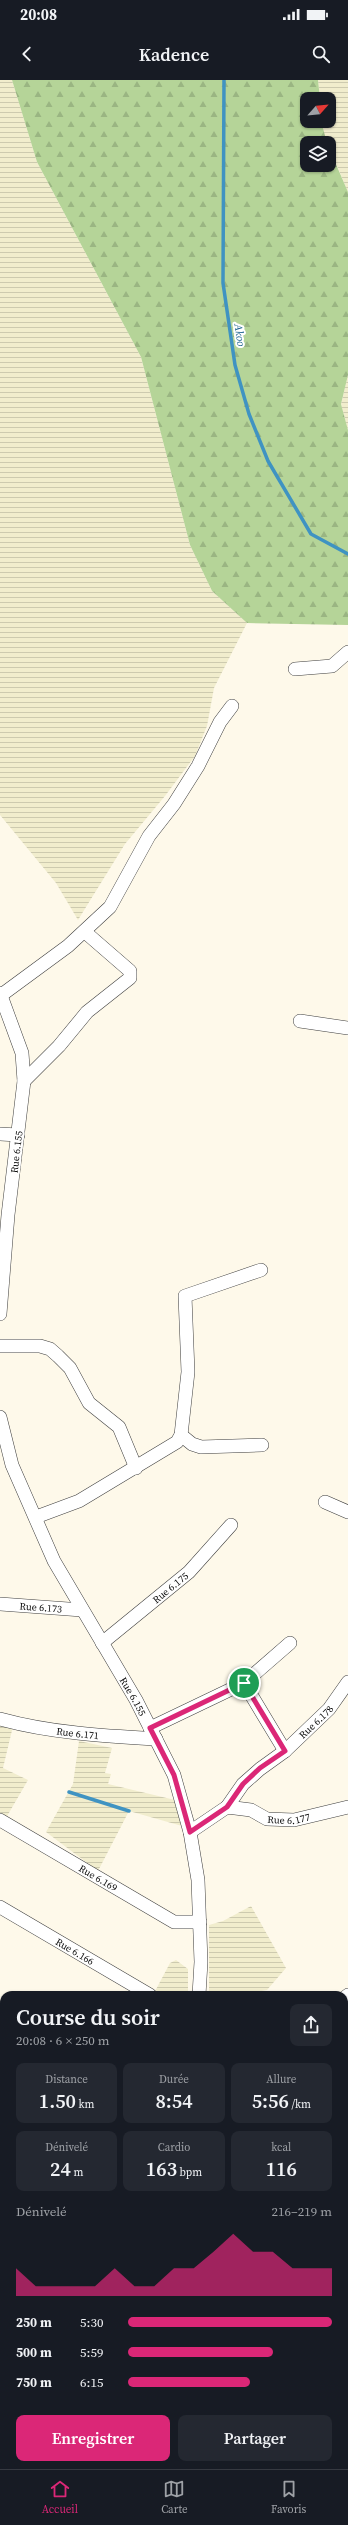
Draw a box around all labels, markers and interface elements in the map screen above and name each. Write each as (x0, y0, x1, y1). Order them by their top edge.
text: 20:08 (20, 4, 57, 25)
text: Kadence (139, 42, 209, 67)
icon: back (16, 43, 38, 65)
icon: search (310, 43, 332, 65)
north arrow (300, 92, 336, 128)
map controls (300, 92, 336, 172)
button: layers (300, 136, 336, 172)
water label: Akoo (230, 322, 249, 348)
street label: Rue 6.155 (7, 1130, 26, 1174)
street label: Rue 6.175 (150, 1569, 191, 1606)
street label: Rue 6.173 (19, 1599, 63, 1616)
pin (227, 1666, 261, 1700)
icon: arrive (233, 1672, 255, 1694)
street label: Rue 6.155 (117, 1675, 149, 1718)
street label: Rue 6.178 (296, 1703, 336, 1741)
street label: Rue 6.171 (56, 1725, 99, 1742)
street label: Rue 6.177 (267, 1810, 311, 1827)
street label: Rue 6.169 (76, 1862, 120, 1894)
street label: Rue 6.166 (53, 1935, 96, 1968)
text: Course du soir (16, 2002, 160, 2032)
button: share (290, 2004, 332, 2046)
text: 20:08 · 6 × 250 m (16, 2032, 110, 2049)
text: Distance (45, 2072, 88, 2087)
text: Durée (159, 2072, 189, 2087)
text: Allure (266, 2072, 296, 2087)
text: 1.50 (39, 2087, 76, 2115)
text: 8:54 (155, 2087, 193, 2115)
text: 5:56 (252, 2087, 289, 2115)
text: km (76, 2097, 95, 2112)
text: /km (289, 2097, 311, 2112)
text: Dénivelé (45, 2140, 88, 2155)
text: Cardio (158, 2140, 190, 2155)
text: kcal (271, 2140, 291, 2155)
text: 24 (50, 2155, 71, 2183)
text: 163 (146, 2155, 177, 2183)
text: 116 (266, 2155, 297, 2183)
text: m (71, 2165, 83, 2180)
text: bpm (177, 2165, 202, 2180)
text: Dénivelé (16, 2203, 67, 2220)
text: 216–219 m (272, 2203, 332, 2220)
text: 250 m (16, 2314, 52, 2331)
text: 5:30 (80, 2314, 103, 2331)
text: 500 m (16, 2344, 52, 2361)
text: 5:59 (80, 2344, 103, 2361)
text: 750 m (16, 2374, 52, 2391)
text: 6:15 (80, 2374, 103, 2391)
button: Enregistrer (16, 2415, 170, 2461)
button: Partager (178, 2415, 332, 2461)
tab: Accueil (42, 2478, 78, 2517)
tab: Carte (161, 2478, 188, 2517)
tab: Favoris (271, 2478, 306, 2517)

